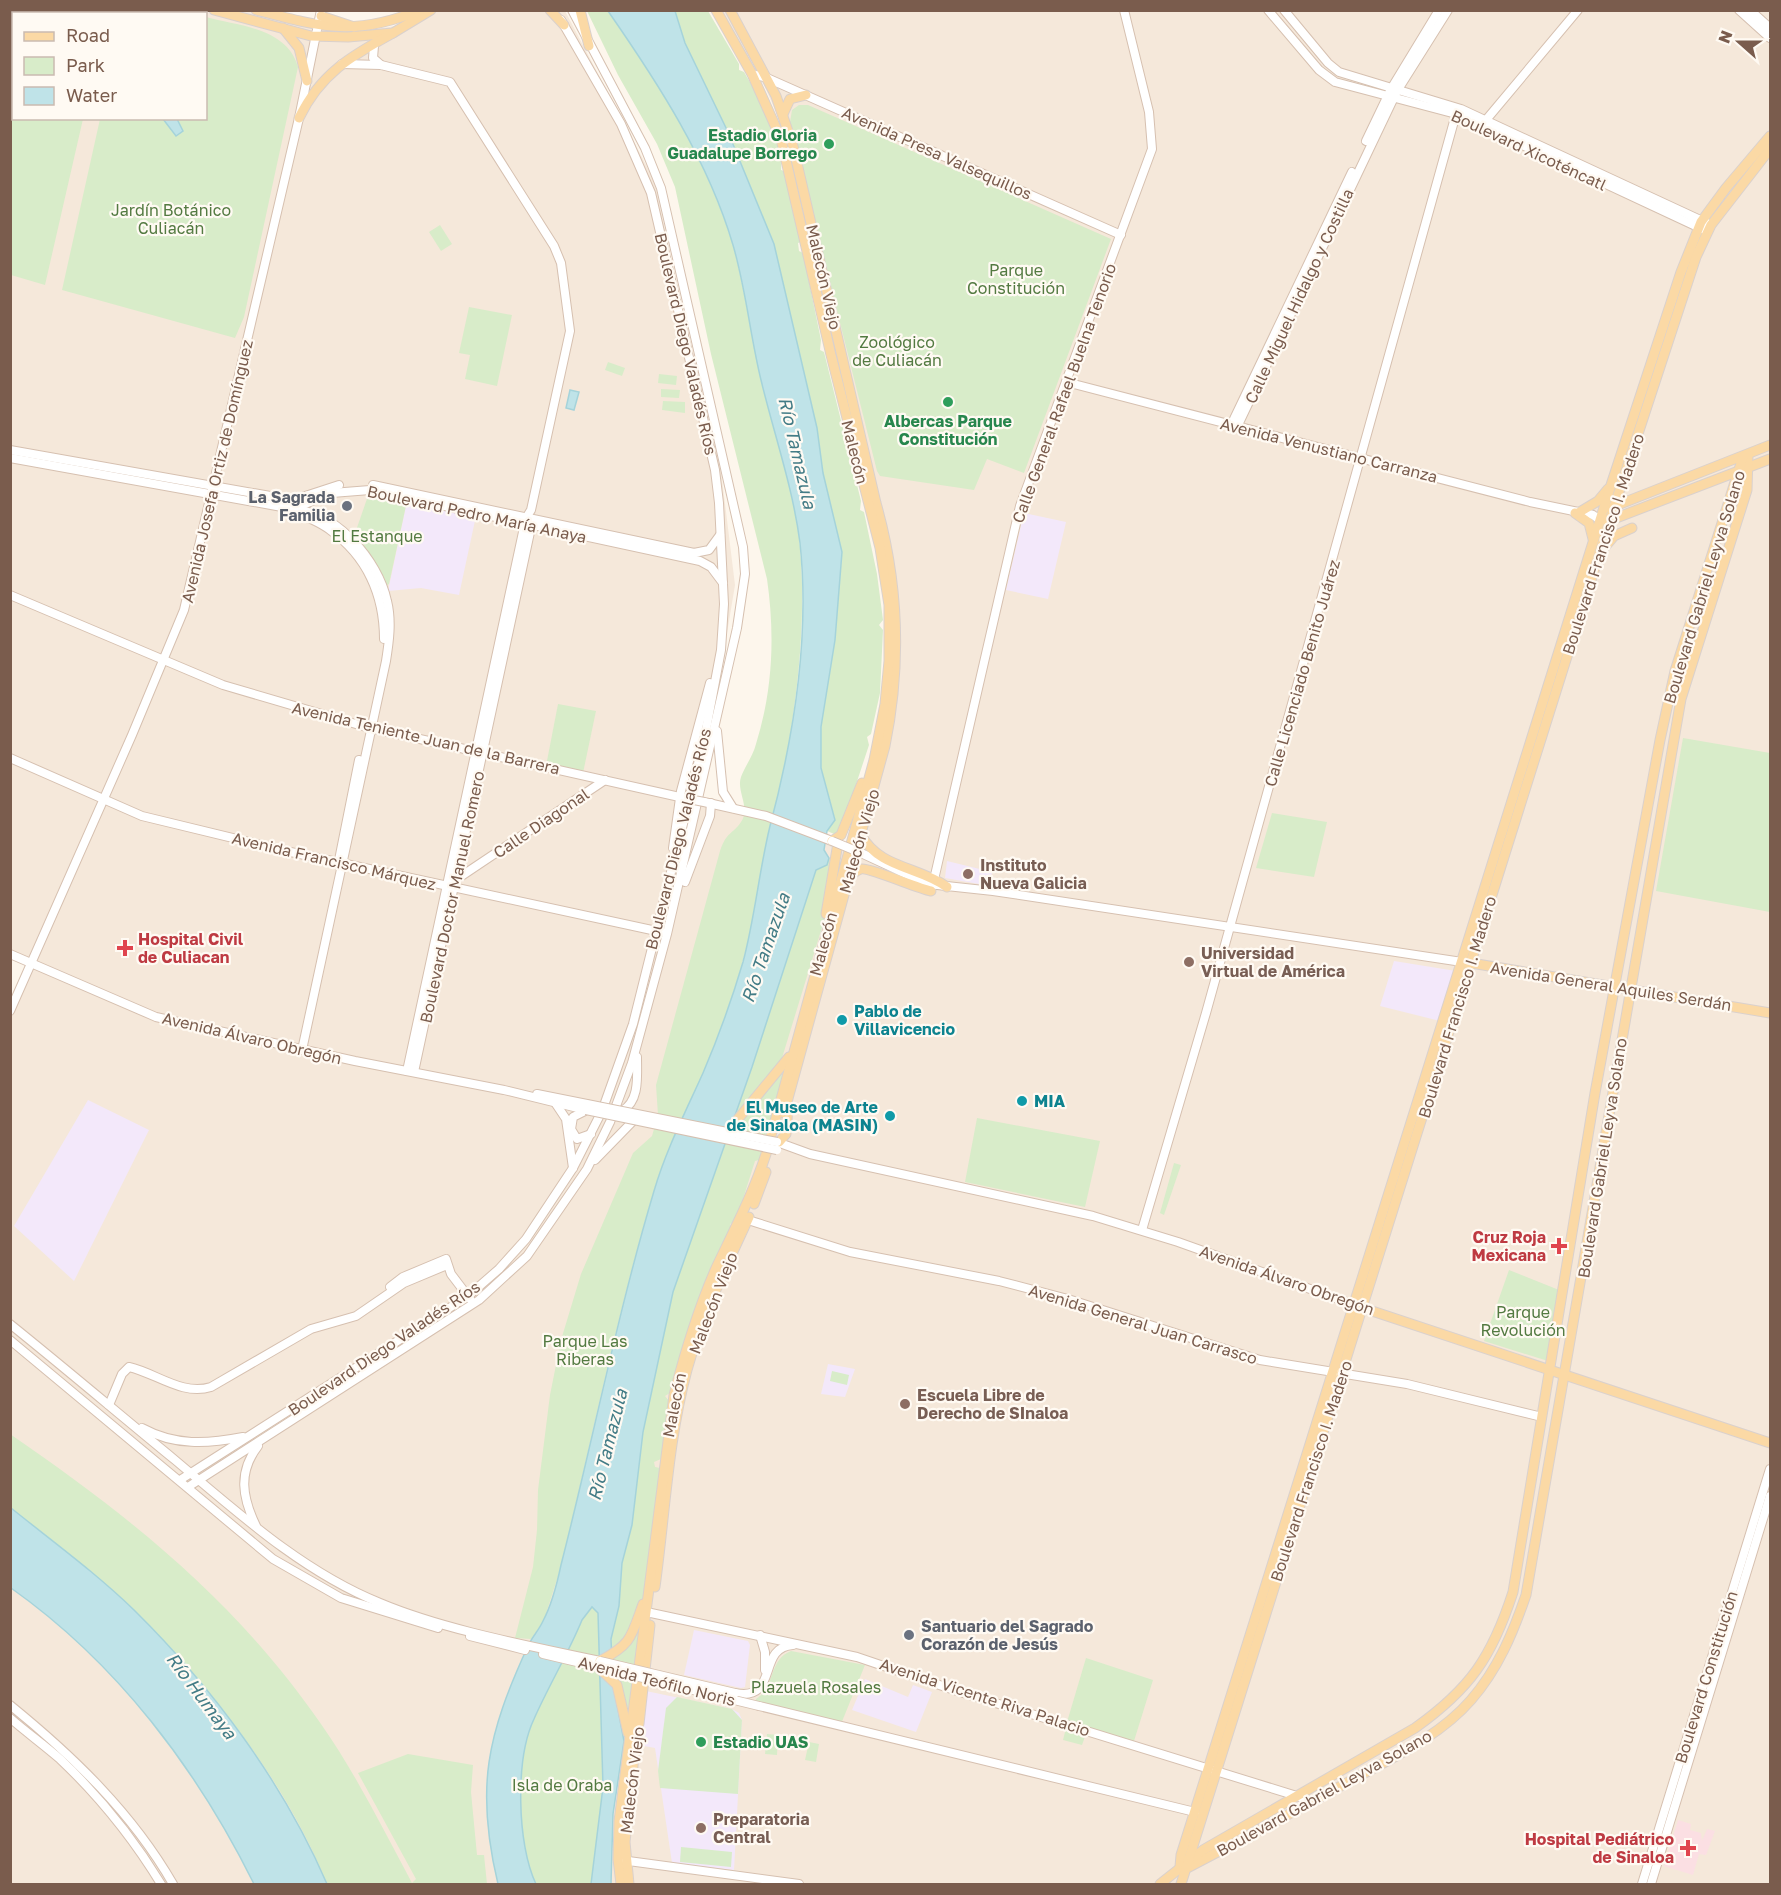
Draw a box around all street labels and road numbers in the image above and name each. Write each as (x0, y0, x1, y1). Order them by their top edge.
street label: Avenida Presa Valsequillos (839, 102, 1035, 204)
street label: Boulevard Xicoténcatl (1448, 105, 1610, 195)
street label: Calle Miguel Hidalgo y Costilla (1240, 185, 1358, 407)
street label: Malecón Viejo (802, 222, 846, 332)
street label: Boulevard Diego Valadés Ríos (651, 231, 721, 457)
street label: Calle General Rafael Buelna Tenorio (1008, 260, 1120, 526)
street label: Avenida Josefa Ortiz de Domínguez (177, 337, 257, 605)
street label: Avenida Venustiano Carranza (1218, 413, 1440, 487)
street label: Malecón (837, 418, 873, 486)
street label: Boulevard Francisco I. Madero (1558, 431, 1648, 657)
street label: Boulevard Gabriel Leyva Solano (1659, 468, 1749, 706)
street label: Boulevard Pedro María Anaya (366, 481, 588, 547)
street label: Calle Licenciado Benito Juárez (1260, 557, 1344, 789)
street label: Avenida Teniente Juan de la Barrera (290, 697, 562, 779)
street label: Boulevard Diego Valadés Ríos (641, 726, 715, 952)
street label: Boulevard Doctor Manuel Romero (415, 769, 489, 1025)
street label: Calle Diagonal (489, 784, 593, 862)
street label: Malecón Viejo (835, 787, 883, 895)
street label: Avenida Francisco Márquez (230, 828, 438, 894)
street label: Boulevard Francisco I. Madero (1414, 894, 1500, 1120)
street label: Malecón (805, 910, 841, 978)
street label: Avenida General Aquiles Serdán (1489, 957, 1733, 1015)
street label: Avenida Álvaro Obregón (160, 1008, 344, 1068)
street label: Boulevard Gabriel Leyva Solano (1573, 1037, 1631, 1279)
street label: Avenida Álvaro Obregón (1197, 1241, 1377, 1319)
street label: Malecón Viejo (684, 1249, 742, 1357)
street label: Boulevard Diego Valadés Ríos (284, 1276, 484, 1420)
street label: Avenida General Juan Carrasco (1026, 1280, 1260, 1368)
street label: Boulevard Francisco I. Madero (1266, 1358, 1356, 1584)
street label: Malecón (658, 1371, 690, 1439)
street label: Boulevard Constitución (1670, 1588, 1742, 1766)
street label: Avenida Teófilo Noris (576, 1652, 738, 1710)
street label: Avenida Vicente Riva Palacio (877, 1654, 1093, 1740)
street label: Malecón Viejo (616, 1725, 648, 1835)
street label: Boulevard Gabriel Leyva Solano (1213, 1725, 1435, 1861)

